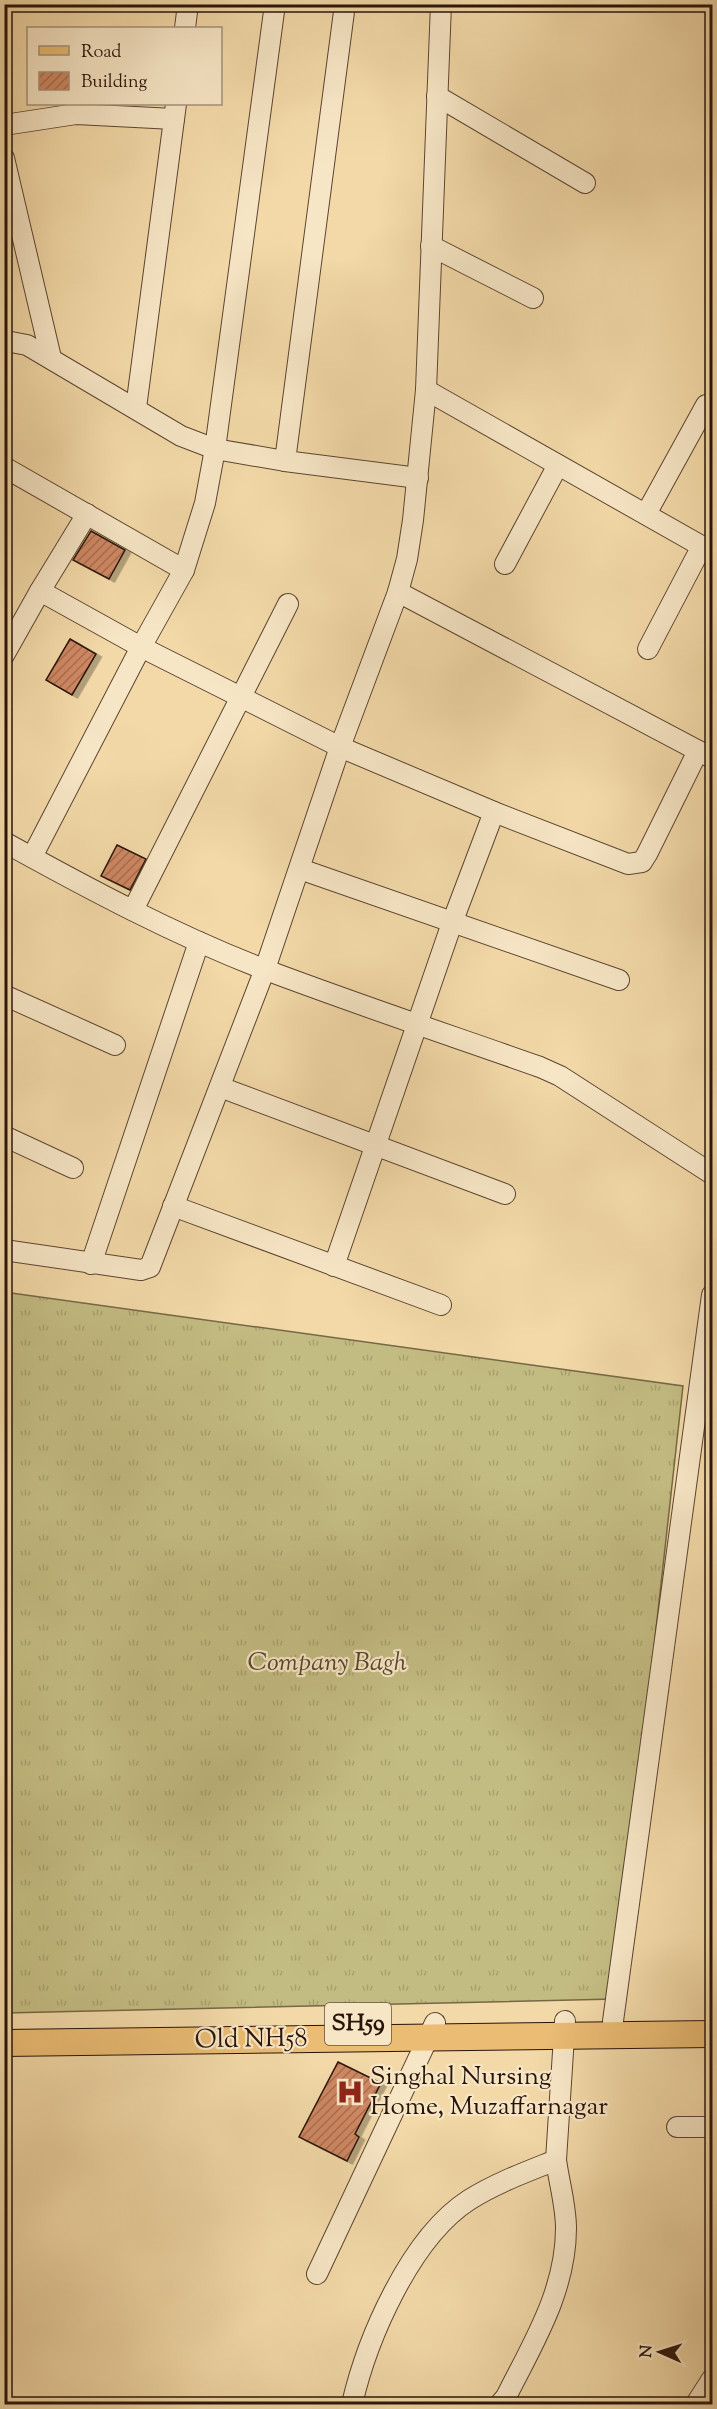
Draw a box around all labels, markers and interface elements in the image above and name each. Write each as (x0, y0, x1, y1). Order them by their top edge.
legend (27, 27, 222, 105)
text: Road (81, 40, 121, 66)
text: Building (81, 70, 147, 96)
park label: Company Bagh (247, 1645, 407, 1682)
road number: SH59 (325, 2003, 391, 2045)
street label: Old NH58 (194, 2021, 308, 2059)
place label: Singhal Nursing Home, Muzaffarnagar (370, 2059, 608, 2126)
hospital icon: Singhal Nursing Home, Muzaffarnagar (335, 2077, 365, 2107)
north arrow (630, 2322, 690, 2382)
text: N (636, 2344, 659, 2358)

